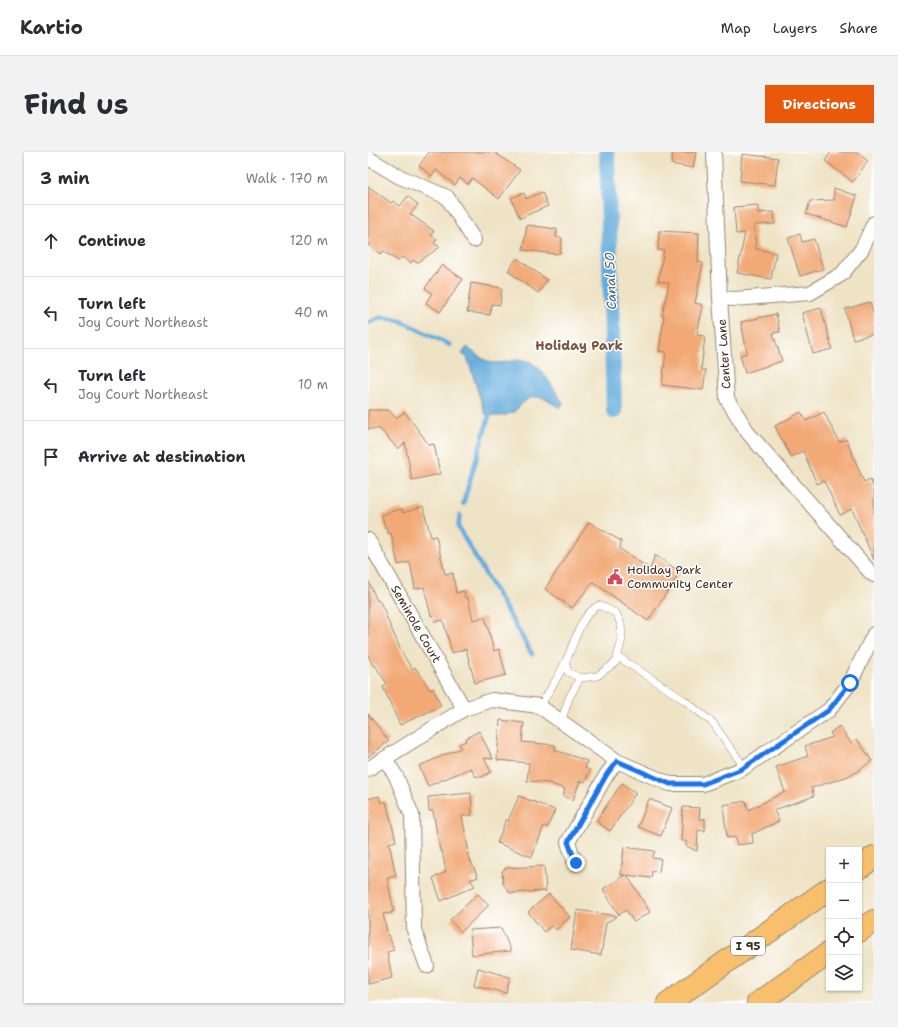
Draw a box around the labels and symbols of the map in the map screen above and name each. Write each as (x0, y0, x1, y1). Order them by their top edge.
water label: Canal 50 (601, 252, 620, 310)
street label: Center Lane (714, 318, 734, 390)
district label: Holiday Park (535, 337, 623, 354)
place label: Holiday Park Community Center (627, 562, 734, 592)
public building icon: Holiday Park Community Center (606, 568, 624, 586)
street label: Seminole Court (387, 582, 445, 666)
route start (841, 674, 859, 692)
route end (567, 854, 585, 872)
road number: I 95 (731, 937, 765, 955)

